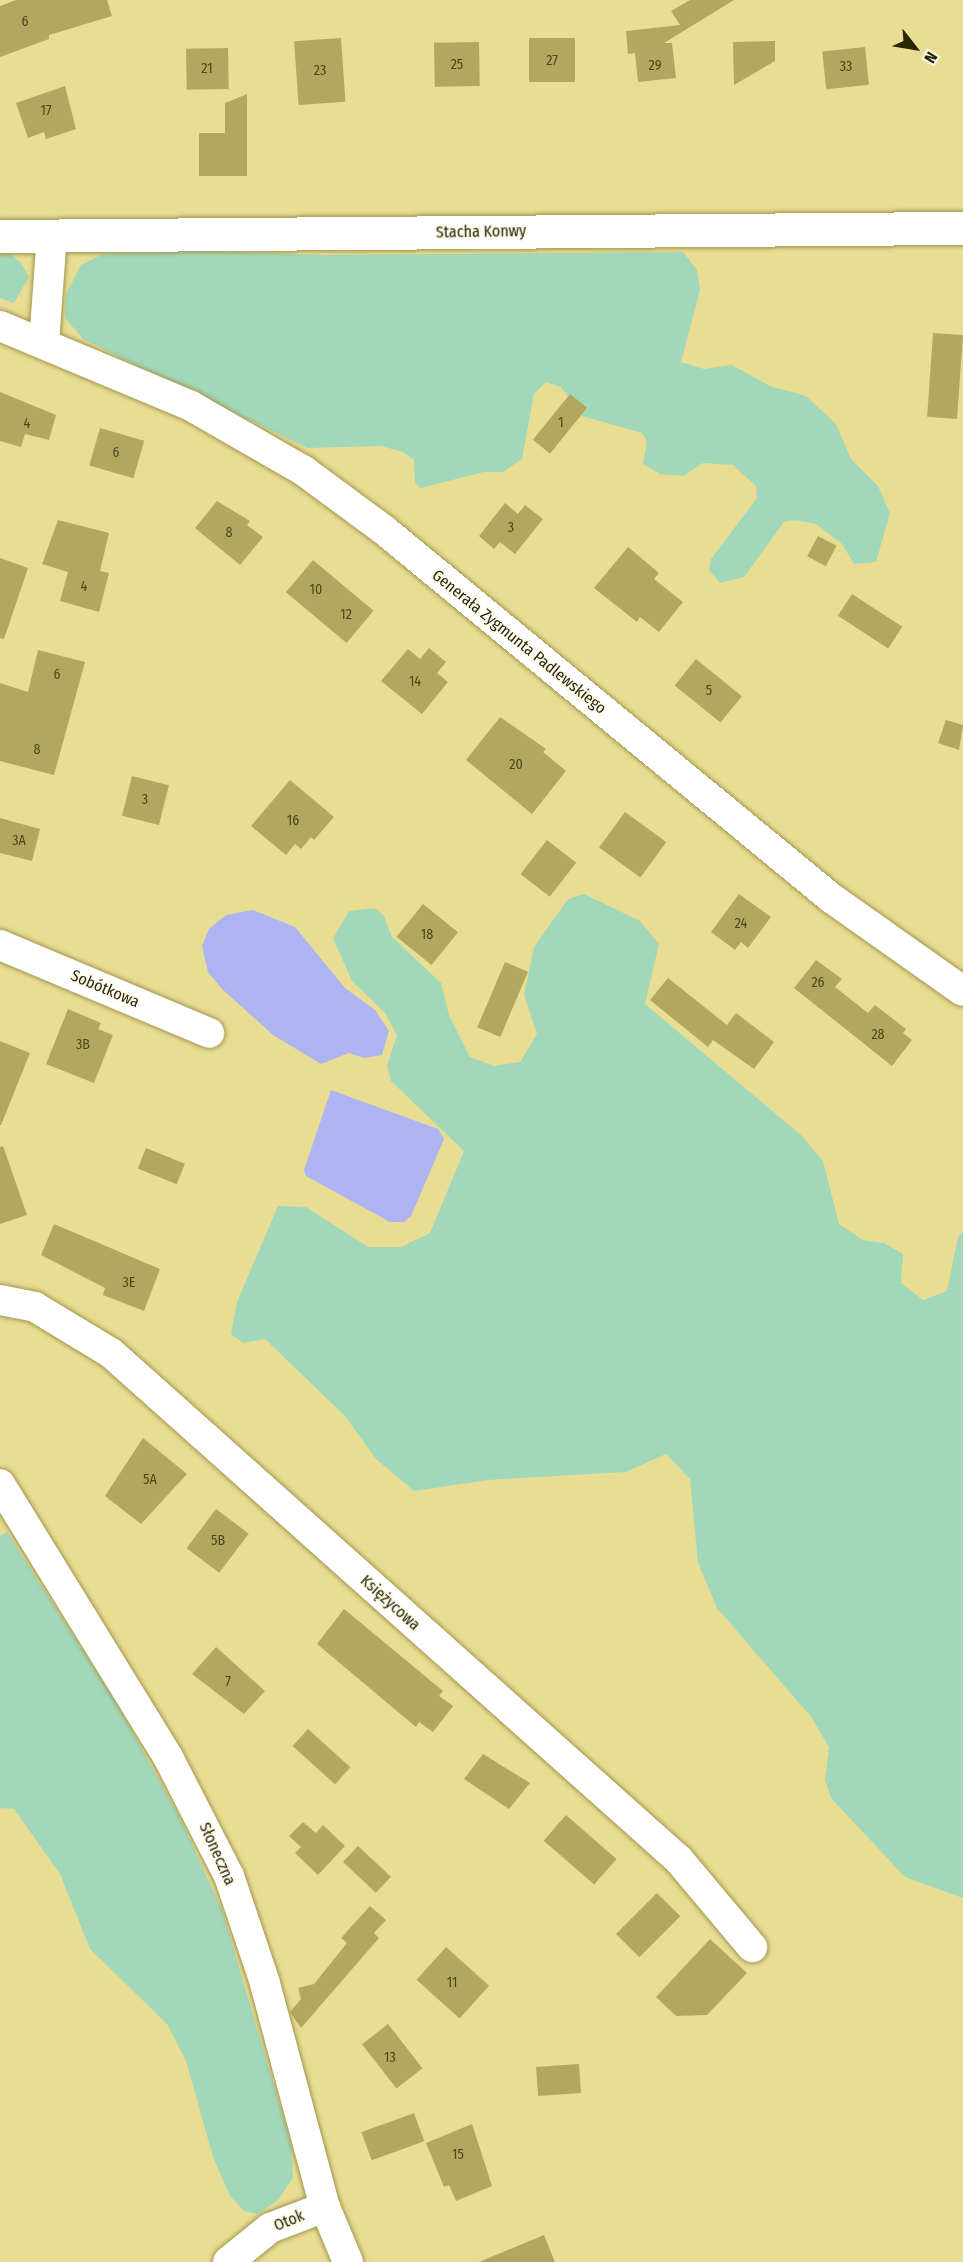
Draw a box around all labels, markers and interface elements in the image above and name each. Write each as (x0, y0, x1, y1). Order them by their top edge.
house number: 6 (22, 14, 28, 30)
north arrow (885, 18, 945, 78)
text: N (920, 49, 941, 67)
house number: 27 (546, 53, 558, 69)
house number: 25 (451, 57, 463, 73)
house number: 29 (649, 58, 661, 74)
house number: 33 (840, 59, 852, 75)
house number: 21 (201, 61, 213, 77)
house number: 23 (314, 63, 326, 79)
house number: 17 (40, 103, 52, 119)
street label: Stacha Konwy (436, 222, 526, 242)
house number: 1 (558, 415, 564, 431)
house number: 4 (24, 416, 30, 432)
house number: 6 (113, 445, 119, 461)
house number: 3 (508, 520, 514, 536)
house number: 8 (226, 525, 232, 541)
street label: Generała Zygmunta Padlewskiego (428, 566, 610, 718)
house number: 4 (81, 579, 87, 595)
house number: 10 (310, 582, 322, 598)
house number: 12 (340, 607, 352, 623)
house number: 6 (54, 667, 60, 683)
house number: 14 (409, 674, 421, 690)
house number: 5 (706, 683, 712, 699)
house number: 8 (34, 742, 40, 758)
house number: 20 (509, 757, 523, 773)
house number: 3 (142, 792, 148, 808)
house number: 16 (287, 813, 299, 829)
house number: 3A (12, 833, 26, 849)
house number: 24 (735, 916, 747, 932)
house number: 18 (421, 927, 433, 943)
street label: Sobótkowa (68, 966, 142, 1012)
house number: 26 (811, 975, 825, 991)
house number: 28 (871, 1027, 885, 1043)
house number: 3B (76, 1037, 90, 1053)
house number: 3E (123, 1275, 135, 1291)
house number: 5A (143, 1472, 157, 1488)
house number: 5B (211, 1533, 225, 1549)
street label: Księżycowa (356, 1571, 424, 1635)
house number: 7 (225, 1674, 231, 1690)
street label: Słoneczna (195, 1820, 239, 1888)
house number: 11 (447, 1975, 457, 1991)
house number: 13 (384, 2050, 396, 2066)
house number: 15 (452, 2147, 464, 2163)
street label: Otok (271, 2206, 307, 2236)

